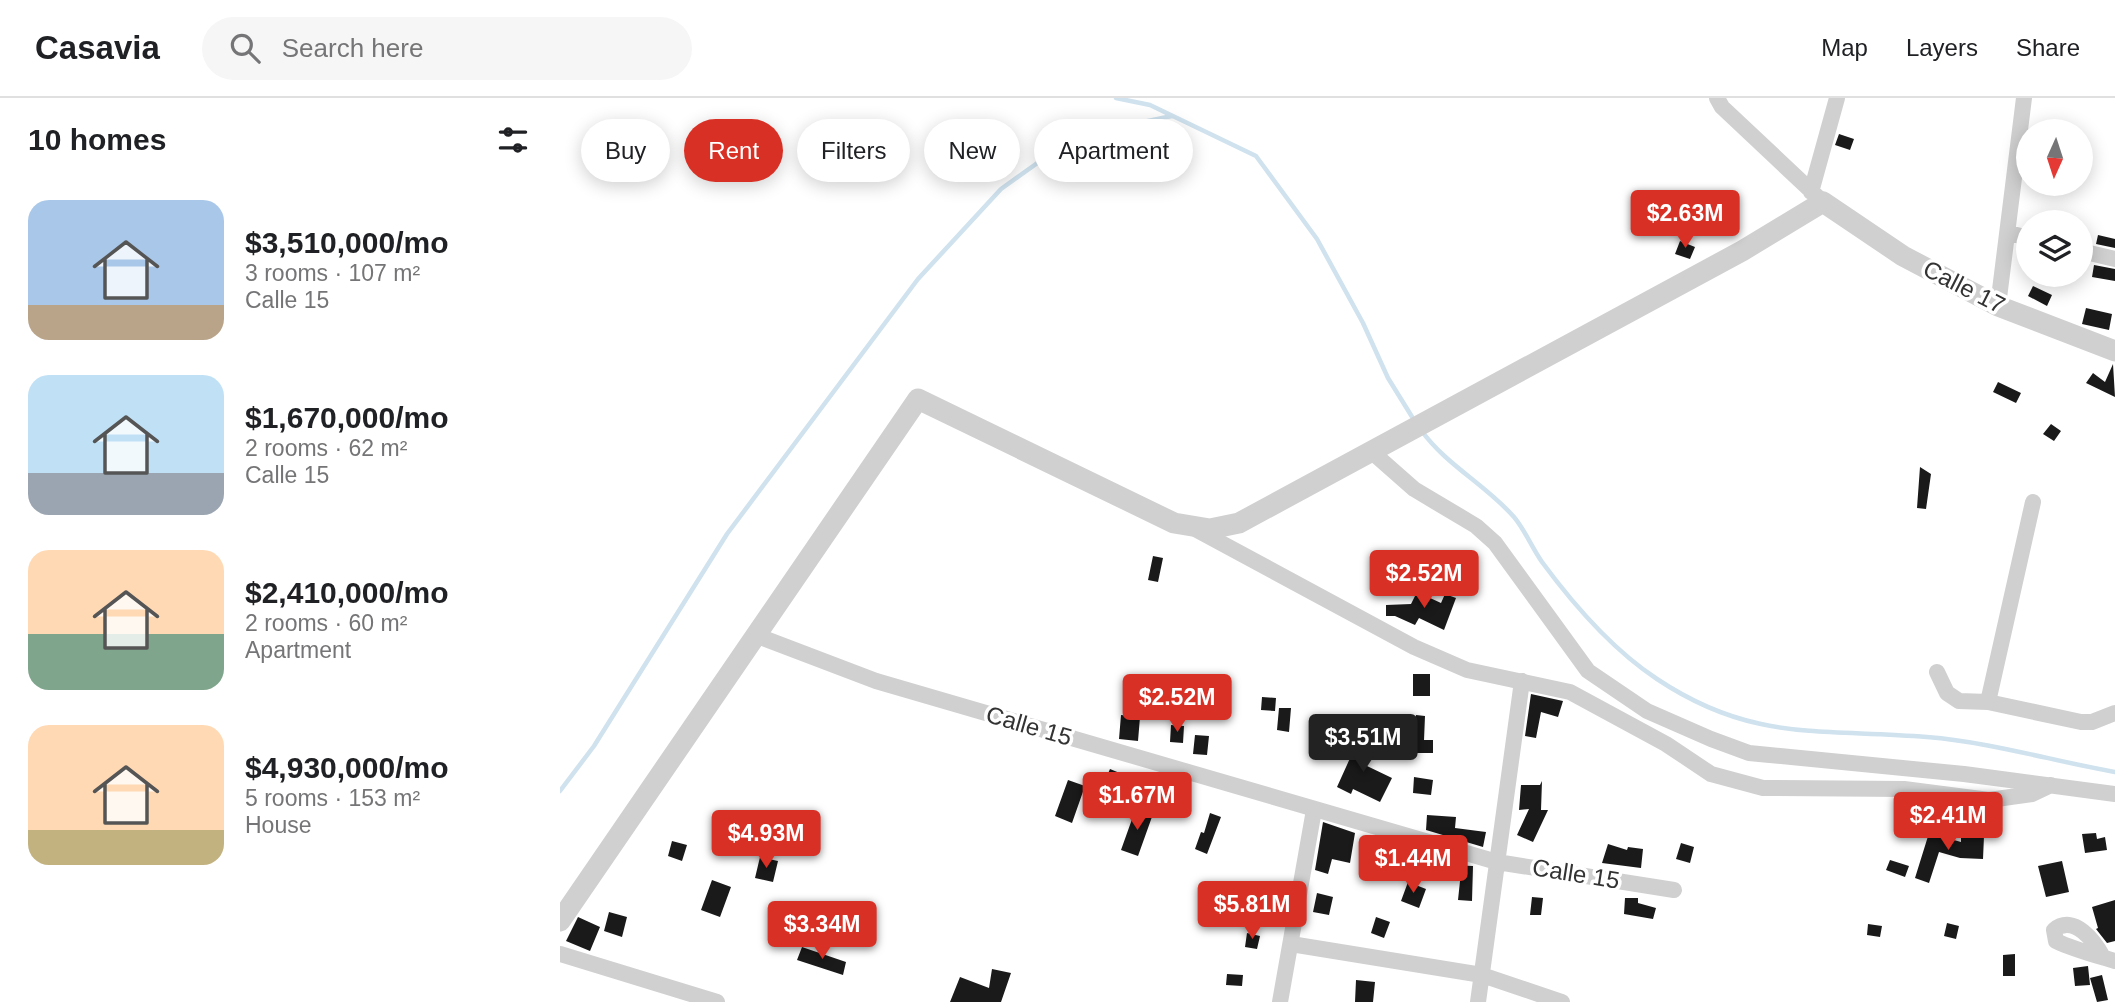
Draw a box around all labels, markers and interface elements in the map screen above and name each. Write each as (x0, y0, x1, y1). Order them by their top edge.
search box (202, 17, 692, 80)
text: Casavia (35, 29, 160, 66)
icon: search (226, 29, 264, 67)
text: Search here (282, 33, 423, 63)
text: Map (1821, 34, 1868, 61)
text: Layers (1906, 34, 1978, 61)
text: Share (2016, 34, 2080, 61)
chip: Buy (581, 119, 670, 182)
chip: Rent (684, 119, 783, 182)
chip: Filters (797, 119, 910, 182)
chip: New (924, 119, 1020, 182)
chip: Apartment (1034, 119, 1193, 182)
north arrow (2016, 119, 2093, 196)
map controls (2016, 119, 2093, 287)
icon: filters (494, 121, 532, 159)
text: 10 homes (28, 123, 166, 156)
pin: $2.63M (1628, 190, 1742, 250)
text: $2.63M (1647, 200, 1723, 226)
button: layers (2016, 210, 2093, 287)
text: $3,510,000/mo (245, 226, 448, 259)
icon: home (84, 228, 168, 312)
street label: Calle 17 (1919, 255, 2010, 319)
text: 3 rooms · 107 m² (245, 260, 420, 286)
text: Calle 15 (245, 287, 329, 313)
text: $1,670,000/mo (245, 401, 448, 434)
icon: home (84, 403, 168, 487)
text: 2 rooms · 62 m² (245, 435, 407, 461)
text: Calle 15 (245, 462, 329, 488)
pin: $2.52M (1367, 550, 1481, 610)
text: $2.52M (1386, 560, 1462, 586)
text: $2,410,000/mo (245, 576, 448, 609)
icon: home (84, 578, 168, 662)
text: 2 rooms · 60 m² (245, 610, 407, 636)
text: Apartment (245, 637, 351, 663)
pin: $2.52M (1120, 674, 1234, 734)
text: $2.52M (1139, 684, 1215, 710)
street label: Calle 15 (983, 700, 1075, 751)
pin: $3.51M (1306, 714, 1420, 774)
text: $3.51M (1325, 724, 1401, 750)
text: $4,930,000/mo (245, 751, 448, 784)
icon: home (84, 753, 168, 837)
pin: $1.67M (1080, 772, 1194, 832)
text: $1.67M (1099, 782, 1175, 808)
text: 5 rooms · 153 m² (245, 785, 420, 811)
pin: $2.41M (1891, 792, 2005, 852)
text: $2.41M (1910, 802, 1986, 828)
pin: $4.93M (709, 810, 823, 870)
text: House (245, 812, 311, 838)
text: $4.93M (728, 820, 804, 846)
pin: $1.44M (1356, 836, 1470, 895)
text: $1.44M (1375, 845, 1451, 871)
street label: Calle 15 (1530, 853, 1622, 894)
pin: $5.81M (1195, 882, 1309, 941)
text: $5.81M (1214, 891, 1290, 917)
pin: $3.34M (765, 902, 879, 961)
text: $3.34M (784, 911, 860, 937)

